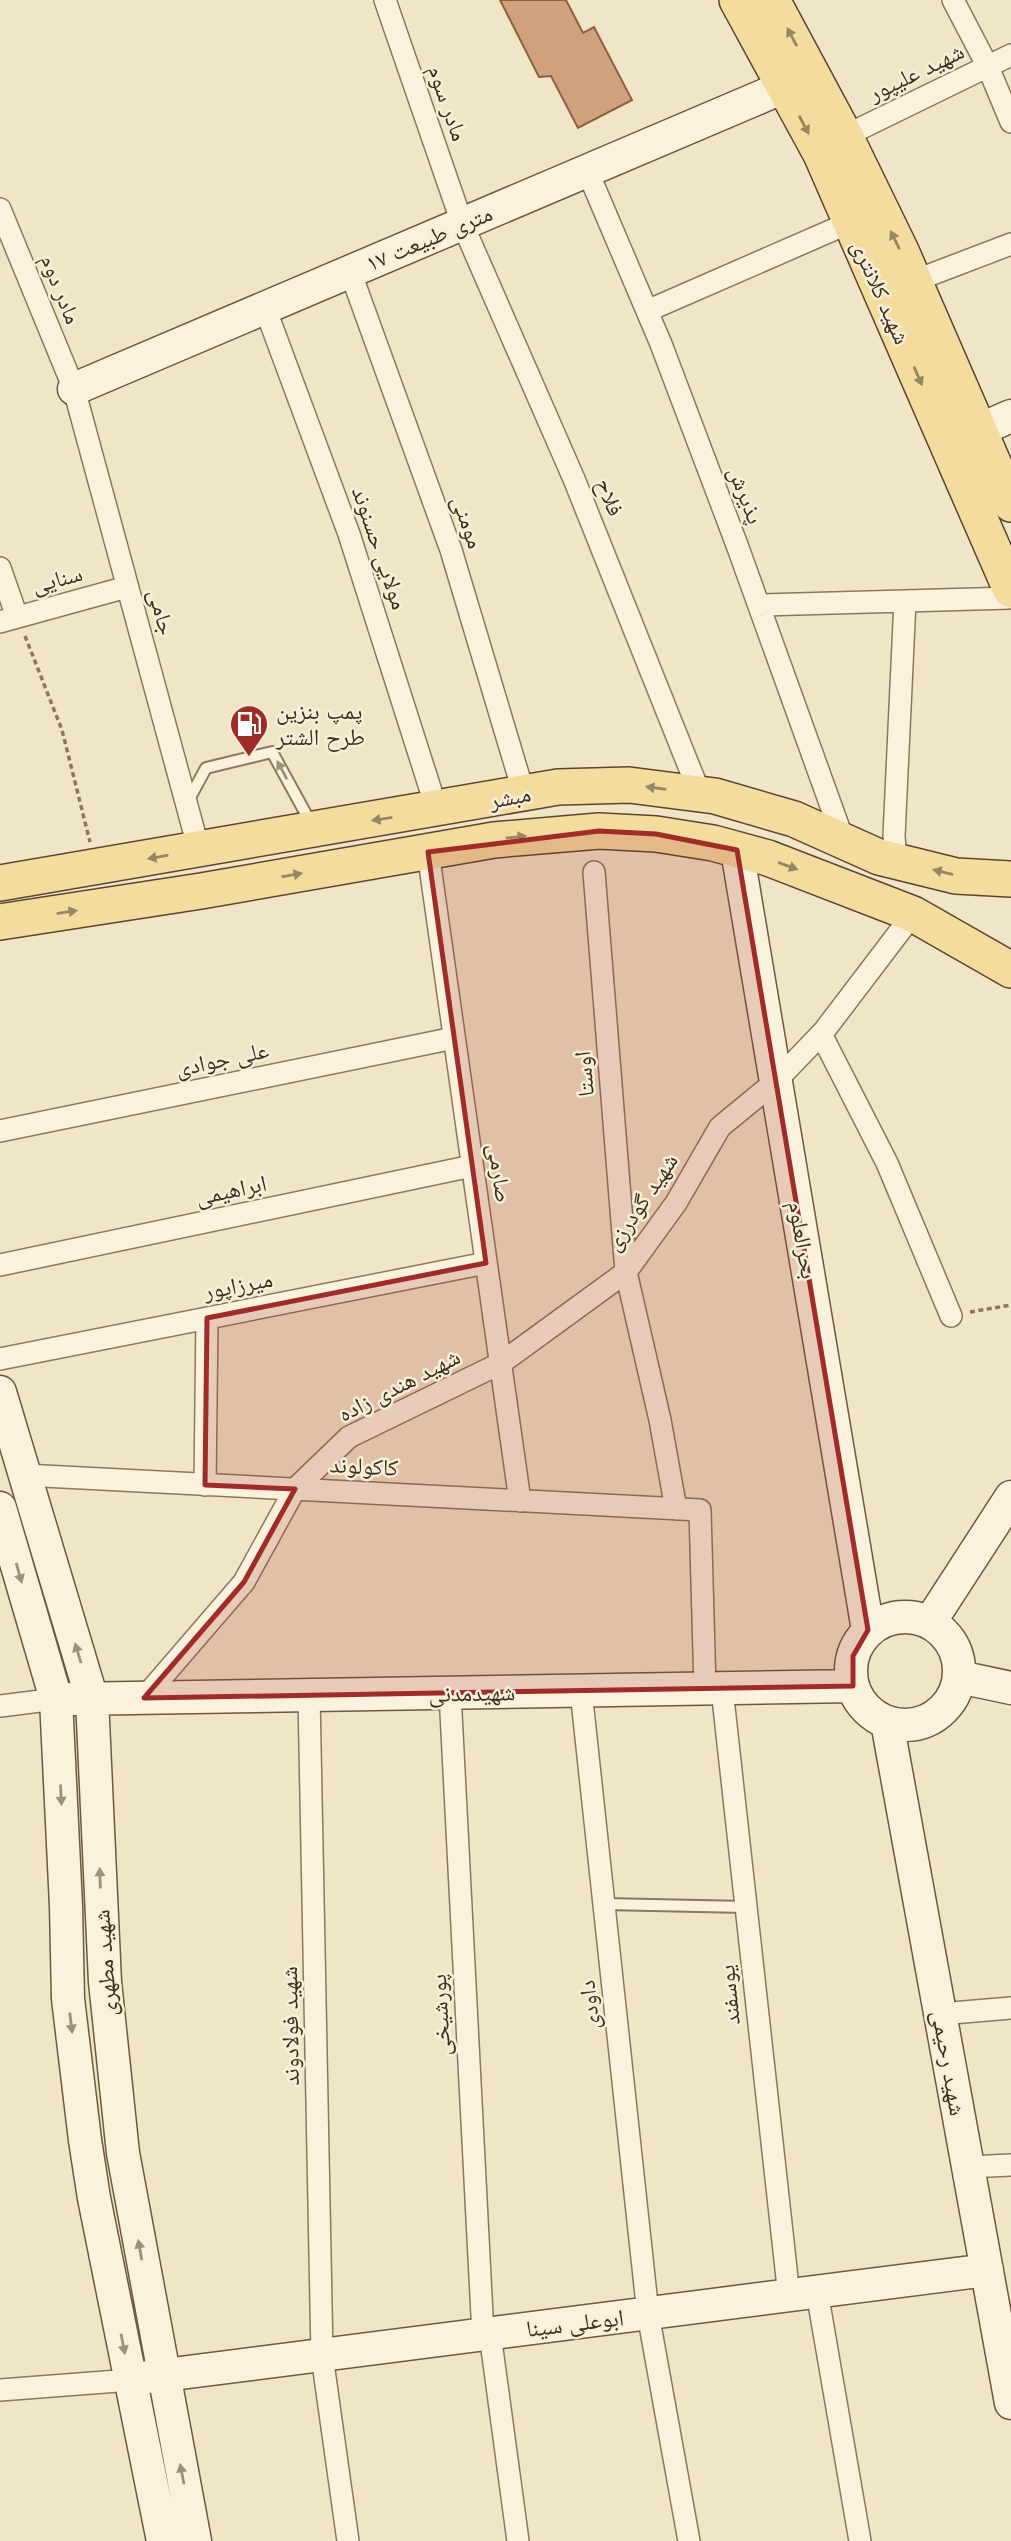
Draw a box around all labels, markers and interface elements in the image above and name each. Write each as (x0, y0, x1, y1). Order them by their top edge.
one-way arrow (786, 27, 798, 47)
street label: شهید علیپور (863, 37, 969, 108)
street label: مادر سوم (420, 61, 474, 145)
one-way arrow (798, 115, 810, 135)
street label: ۱۷ متری طبیعت (362, 199, 496, 277)
one-way arrow (890, 230, 901, 250)
street label: شهید کلانتری (846, 235, 916, 349)
street label: مادر دوم (33, 250, 88, 329)
one-way arrow (913, 366, 924, 387)
street label: پذیرش (722, 462, 770, 528)
street label: فلاح (589, 474, 630, 520)
street label: مولایی حسنوند (346, 483, 414, 613)
street label: مومنی (446, 492, 490, 552)
street label: سنایی (29, 559, 85, 599)
street label: جامی (142, 586, 182, 638)
place label: پمپ بنزین طرح الشتر (275, 697, 365, 752)
fuel station icon: پمپ بنزین طرح الشتر (228, 703, 270, 758)
one-way arrow (276, 760, 288, 780)
street label: مبشر (486, 779, 533, 815)
one-way arrow (645, 782, 667, 793)
one-way arrow (371, 814, 393, 825)
one-way arrow (505, 832, 527, 843)
one-way arrow (147, 852, 169, 863)
one-way arrow (778, 860, 799, 871)
one-way arrow (932, 867, 954, 878)
one-way arrow (281, 869, 303, 880)
one-way arrow (57, 906, 79, 917)
street label: علی جوادی (173, 1035, 271, 1082)
street label: اوستا (568, 1050, 600, 1098)
street label: صارمی (482, 1142, 518, 1204)
street label: شهید گودرزی (598, 1148, 684, 1256)
street label: ابراهیمی (193, 1169, 269, 1211)
street label: بحرالعلوم (780, 1199, 824, 1281)
street label: میرزاپور (200, 1265, 275, 1306)
street label: شهید هندی زاده (333, 1342, 465, 1428)
street label: کاکولوند (329, 1450, 399, 1482)
one-way arrow (15, 1563, 25, 1584)
one-way arrow (73, 1643, 83, 1664)
street label: شهیدمدنی (428, 1678, 516, 1708)
one-way arrow (56, 1785, 67, 1807)
one-way arrow (95, 1867, 106, 1889)
street label: شهید مطهری (87, 1909, 123, 2017)
street label: یوسفند (712, 1964, 746, 2026)
street label: شهید فولادوند (275, 1966, 305, 2086)
street label: پورشیخی (424, 1973, 456, 2057)
street label: داودی (572, 1979, 606, 2031)
street label: شهید رحیمی (926, 2008, 972, 2118)
one-way arrow (66, 2012, 77, 2034)
one-way arrow (134, 2239, 145, 2261)
street label: ابوعلی سینا (525, 2303, 625, 2343)
one-way arrow (118, 2333, 129, 2355)
one-way arrow (176, 2463, 187, 2485)

